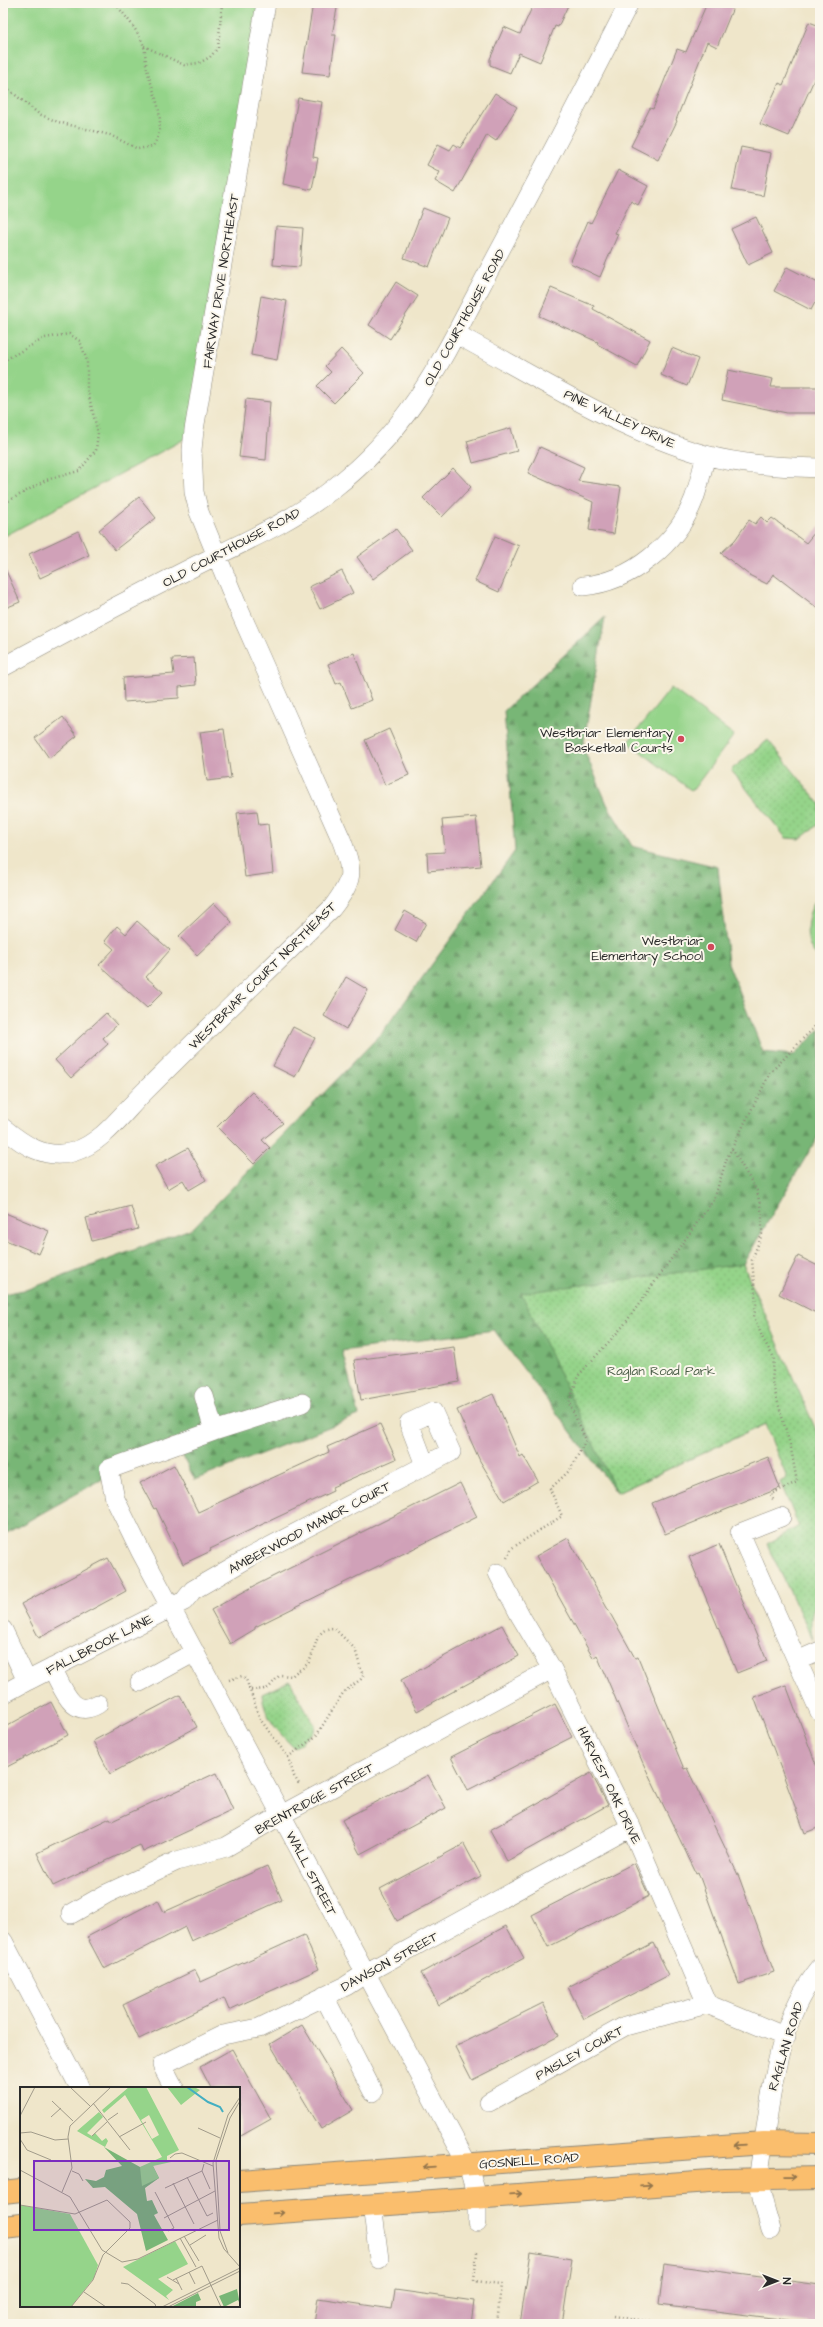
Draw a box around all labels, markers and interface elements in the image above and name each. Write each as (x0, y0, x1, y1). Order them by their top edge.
street label: FAIRWAY DRIVE NORTHEAST (198, 192, 244, 370)
street label: OLD COURTHOUSE ROAD (420, 245, 510, 389)
street label: PINE VALLEY DRIVE (561, 385, 679, 453)
street label: OLD COURTHOUSE ROAD (159, 504, 304, 592)
place label: Westbriar Elementary Basketball Courts (540, 724, 673, 757)
marker: Westbriar Elementary Basketball Courts (676, 734, 686, 744)
street label: WESTBRIAR COURT NORTHEAST (185, 897, 341, 1053)
place label: Westbriar Elementary School (592, 932, 703, 966)
marker: Westbriar Elementary School (706, 942, 716, 952)
park label: Raglan Road Park (607, 1362, 715, 1381)
street label: AMBERWOOD MANOR COURT (225, 1477, 395, 1578)
street label: FALLBROOK LANE (43, 1610, 156, 1680)
street label: HARVEST OAK DRIVE (573, 1724, 646, 1847)
street label: BRENTRIDGE STREET (252, 1758, 378, 1839)
street label: WALL STREET (281, 1828, 341, 1920)
street label: DAWSON STREET (338, 1927, 442, 1996)
street label: RAGLAN ROAD (764, 1999, 808, 2093)
street label: PAISLEY COURT (532, 2021, 628, 2085)
inset map (20, 2087, 240, 2307)
one-way arrow (733, 2141, 746, 2148)
street label: GOSNELL ROAD (479, 2148, 580, 2173)
one-way arrow (423, 2164, 436, 2171)
one-way arrow (783, 2173, 796, 2181)
one-way arrow (639, 2182, 652, 2189)
one-way arrow (509, 2190, 522, 2197)
one-way arrow (271, 2209, 284, 2216)
north arrow (757, 2261, 797, 2301)
text: N (779, 2278, 794, 2285)

